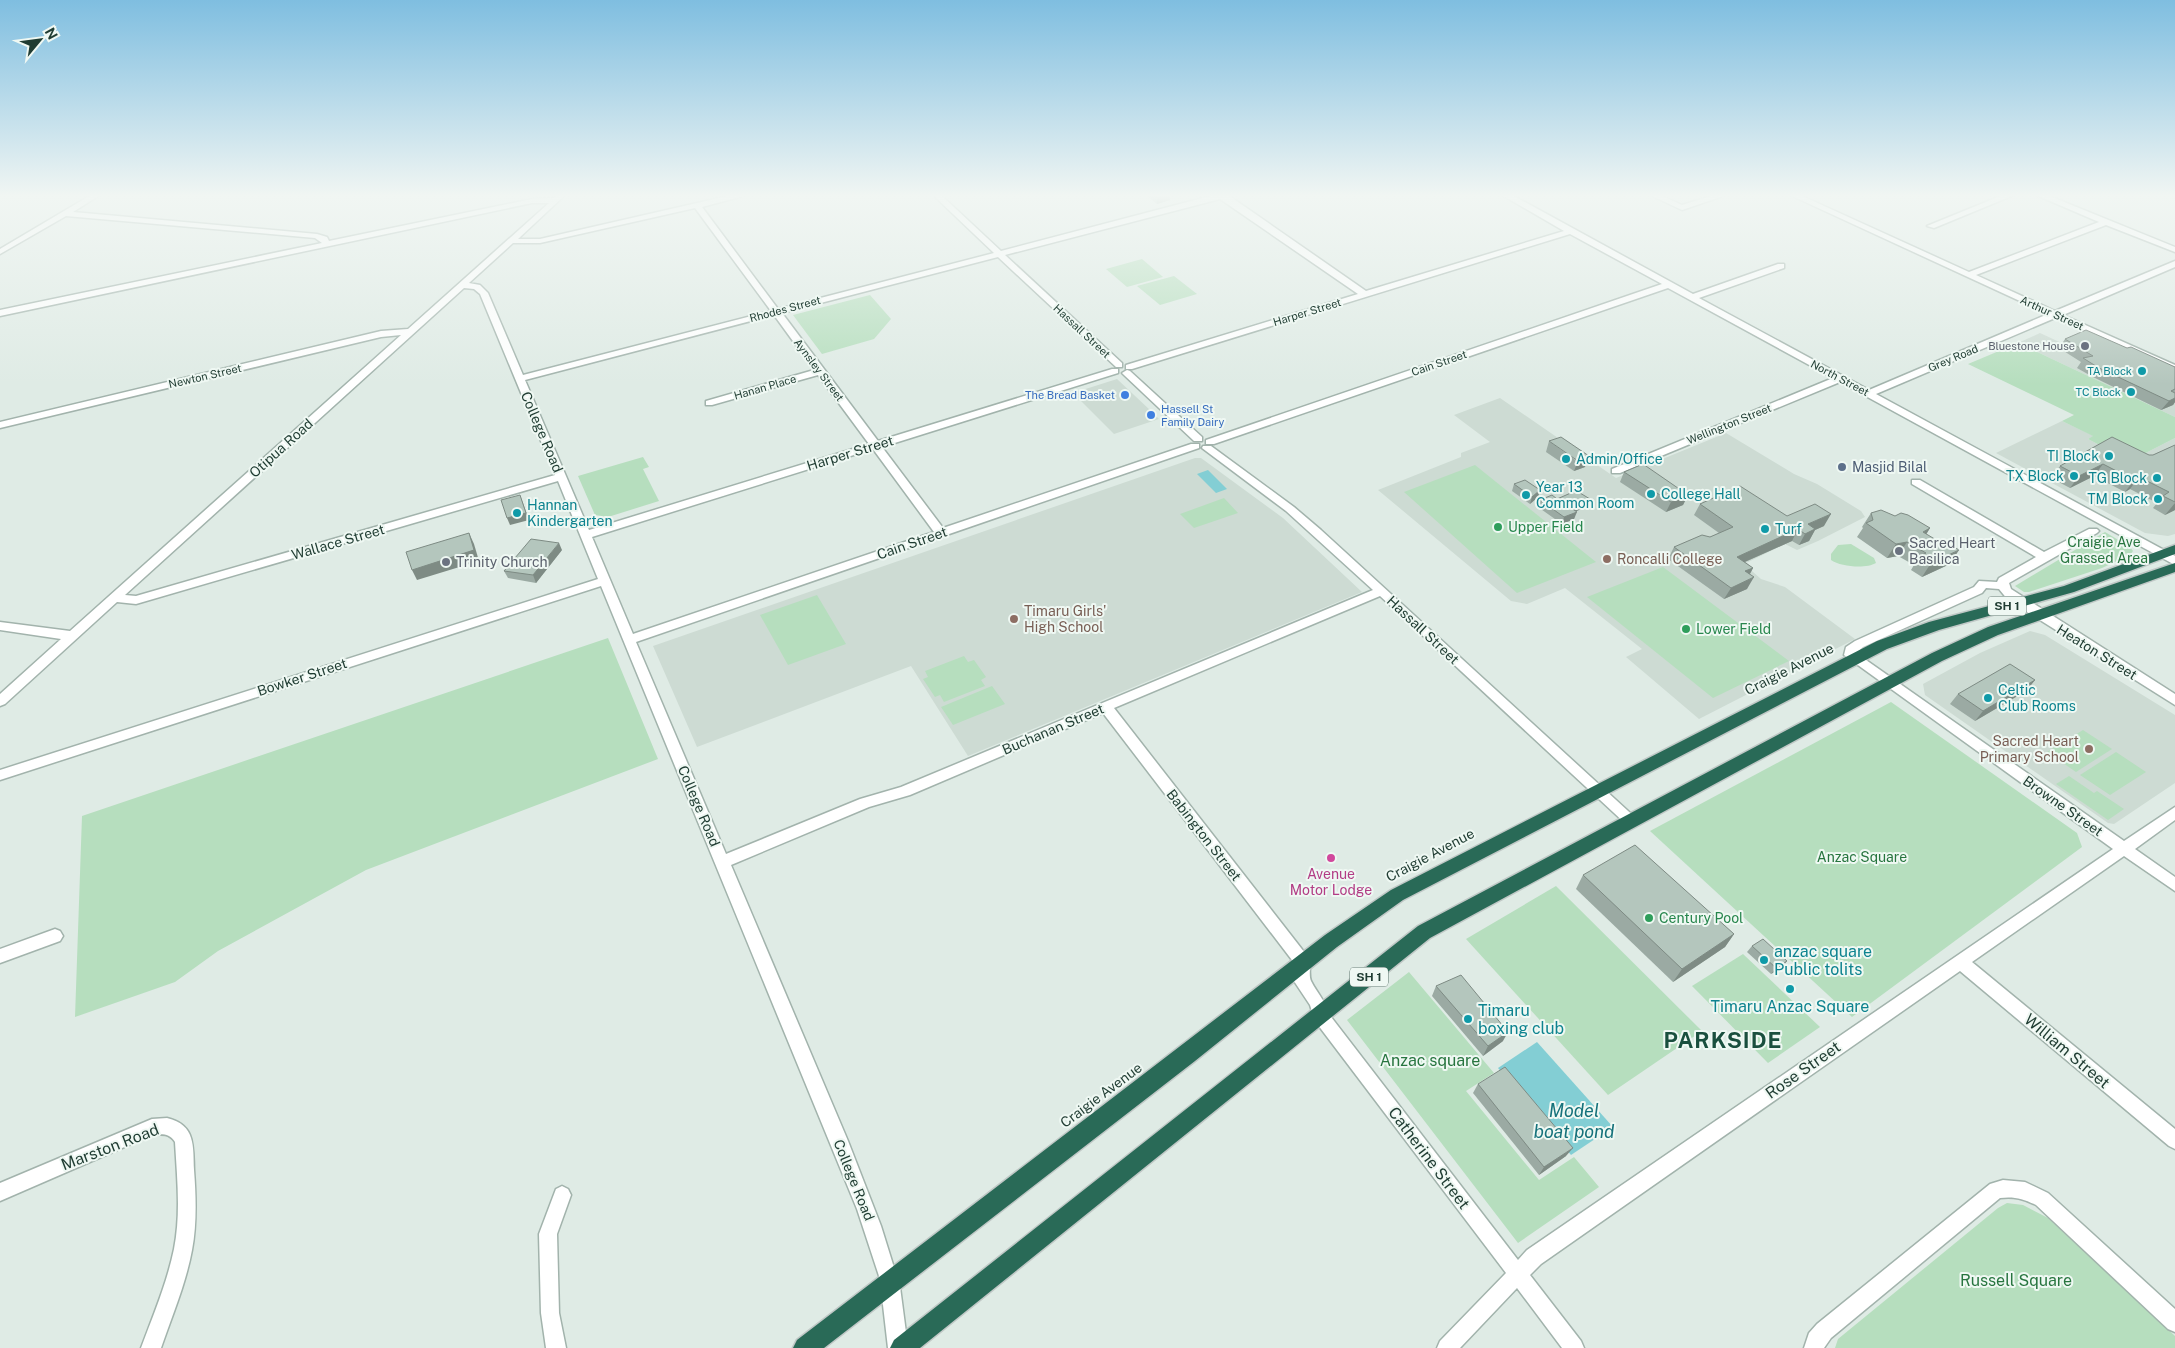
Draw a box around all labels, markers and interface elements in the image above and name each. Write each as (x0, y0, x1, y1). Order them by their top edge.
north arrow (15, 15, 65, 65)
text: N (42, 25, 61, 42)
street label: Rhodes Street (748, 294, 822, 324)
street label: Arthur Street (2018, 294, 2086, 332)
street label: Harper Street (1271, 296, 1343, 328)
street label: Hassall Street (1051, 302, 1113, 360)
street label: Aynsley Street (792, 337, 846, 403)
place label: Bluestone House (1988, 340, 2075, 352)
marker: Bluestone House (2079, 340, 2091, 352)
street label: Grey Road (1926, 342, 1980, 374)
street label: Cain Street (1410, 348, 1468, 378)
street label: North Street (1809, 358, 1871, 398)
street label: Newton Street (167, 362, 243, 390)
place label: TA Block (2087, 365, 2132, 377)
marker: TA Block (2136, 365, 2148, 377)
street label: Hanan Place (732, 372, 798, 402)
place label: TC Block (2076, 386, 2121, 398)
marker: TC Block (2125, 386, 2137, 398)
street label: College Road (518, 389, 566, 475)
place label: The Bread Basket (1025, 389, 1115, 401)
marker: The Bread Basket (1119, 389, 1131, 401)
street label: Wellington Street (1685, 402, 1773, 446)
place label: Hassell St Family Dairy (1161, 403, 1224, 428)
marker: Hassell St Family Dairy (1145, 409, 1157, 421)
street label: Otipua Road (246, 415, 316, 481)
street label: Harper Street (805, 432, 895, 474)
place label: TI Block (2047, 448, 2099, 464)
marker: TI Block (2103, 450, 2115, 462)
place label: Admin/Office (1576, 451, 1663, 467)
marker: Admin/Office (1560, 453, 1572, 465)
place label: Masjid Bilal (1852, 459, 1927, 475)
marker: Masjid Bilal (1836, 461, 1848, 473)
place label: TX Block (2006, 468, 2064, 484)
marker: TX Block (2068, 470, 2080, 482)
place label: TG Block (2089, 470, 2147, 486)
marker: TG Block (2151, 472, 2163, 484)
place label: Year 13 Common Room (1536, 479, 1634, 511)
place label: College Hall (1661, 486, 1741, 502)
marker: College Hall (1645, 488, 1657, 500)
marker: Year 13 Common Room (1520, 489, 1532, 501)
place label: TM Block (2087, 491, 2148, 507)
marker: TM Block (2152, 493, 2164, 505)
place label: Hannan Kindergarten (527, 497, 613, 529)
marker: Hannan Kindergarten (511, 507, 523, 519)
place label: Upper Field (1508, 519, 1583, 535)
street label: Wallace Street (290, 521, 386, 563)
marker: Upper Field (1492, 521, 1504, 533)
place label: Turf (1775, 521, 1802, 537)
marker: Turf (1759, 523, 1771, 535)
street label: Cain Street (875, 524, 949, 562)
park label: Craigie Ave Grassed Area (2060, 534, 2148, 566)
place label: Sacred Heart Basilica (1909, 535, 1996, 567)
marker: Sacred Heart Basilica (1893, 545, 1905, 557)
place label: Roncalli College (1617, 551, 1722, 567)
marker: Roncalli College (1601, 553, 1613, 565)
place label: Trinity Church (456, 554, 548, 570)
marker: Trinity Church (440, 556, 452, 568)
street label: Hassall Street (1384, 592, 1462, 668)
road number: SH 1 (1988, 596, 2026, 616)
place label: Timaru Girls' High School (1024, 603, 1107, 635)
marker: Timaru Girls' High School (1008, 613, 1020, 625)
place label: Lower Field (1696, 621, 1771, 637)
street label: Heaton Street (2054, 621, 2140, 683)
marker: Lower Field (1680, 623, 1692, 635)
street label: Craigie Avenue (1742, 640, 1836, 698)
street label: Bowker Street (255, 655, 349, 699)
place label: Celtic Club Rooms (1998, 682, 2076, 714)
marker: Celtic Club Rooms (1982, 692, 1994, 704)
street label: Buchanan Street (1000, 700, 1106, 758)
place label: Sacred Heart Primary School (1980, 733, 2079, 765)
marker: Sacred Heart Primary School (2083, 743, 2095, 755)
street label: College Road (675, 763, 723, 849)
street label: Browne Street (2020, 773, 2106, 839)
street label: Babington Street (1163, 786, 1245, 884)
street label: Craigie Avenue (1383, 825, 1477, 885)
park label: Anzac Square (1817, 849, 1907, 865)
marker: Avenue Motor Lodge (1325, 852, 1337, 864)
place label: Avenue Motor Lodge (1290, 866, 1372, 898)
place label: Century Pool (1659, 910, 1743, 926)
marker: Century Pool (1643, 912, 1655, 924)
place label: anzac square Public tolits (1774, 942, 1872, 979)
marker: anzac square Public tolits (1758, 954, 1770, 966)
road number: SH 1 (1350, 968, 1388, 986)
marker: Timaru Anzac Square (1784, 983, 1796, 995)
place label: Timaru Anzac Square (1711, 997, 1869, 1016)
place label: Timaru boxing club (1478, 1001, 1564, 1038)
street label: William Street (2020, 1010, 2114, 1092)
marker: Timaru boxing club (1462, 1013, 1474, 1025)
district label: PARKSIDE (1664, 1027, 1782, 1053)
street label: Rose Street (1762, 1037, 1844, 1103)
park label: Anzac square (1380, 1051, 1480, 1070)
street label: Craigie Avenue (1057, 1059, 1145, 1131)
water label: Model boat pond (1534, 1100, 1615, 1142)
street label: Catherine Street (1384, 1103, 1474, 1213)
street label: Marston Road (58, 1120, 162, 1174)
street label: College Road (830, 1137, 878, 1223)
park label: Russell Square (1960, 1271, 2072, 1290)

